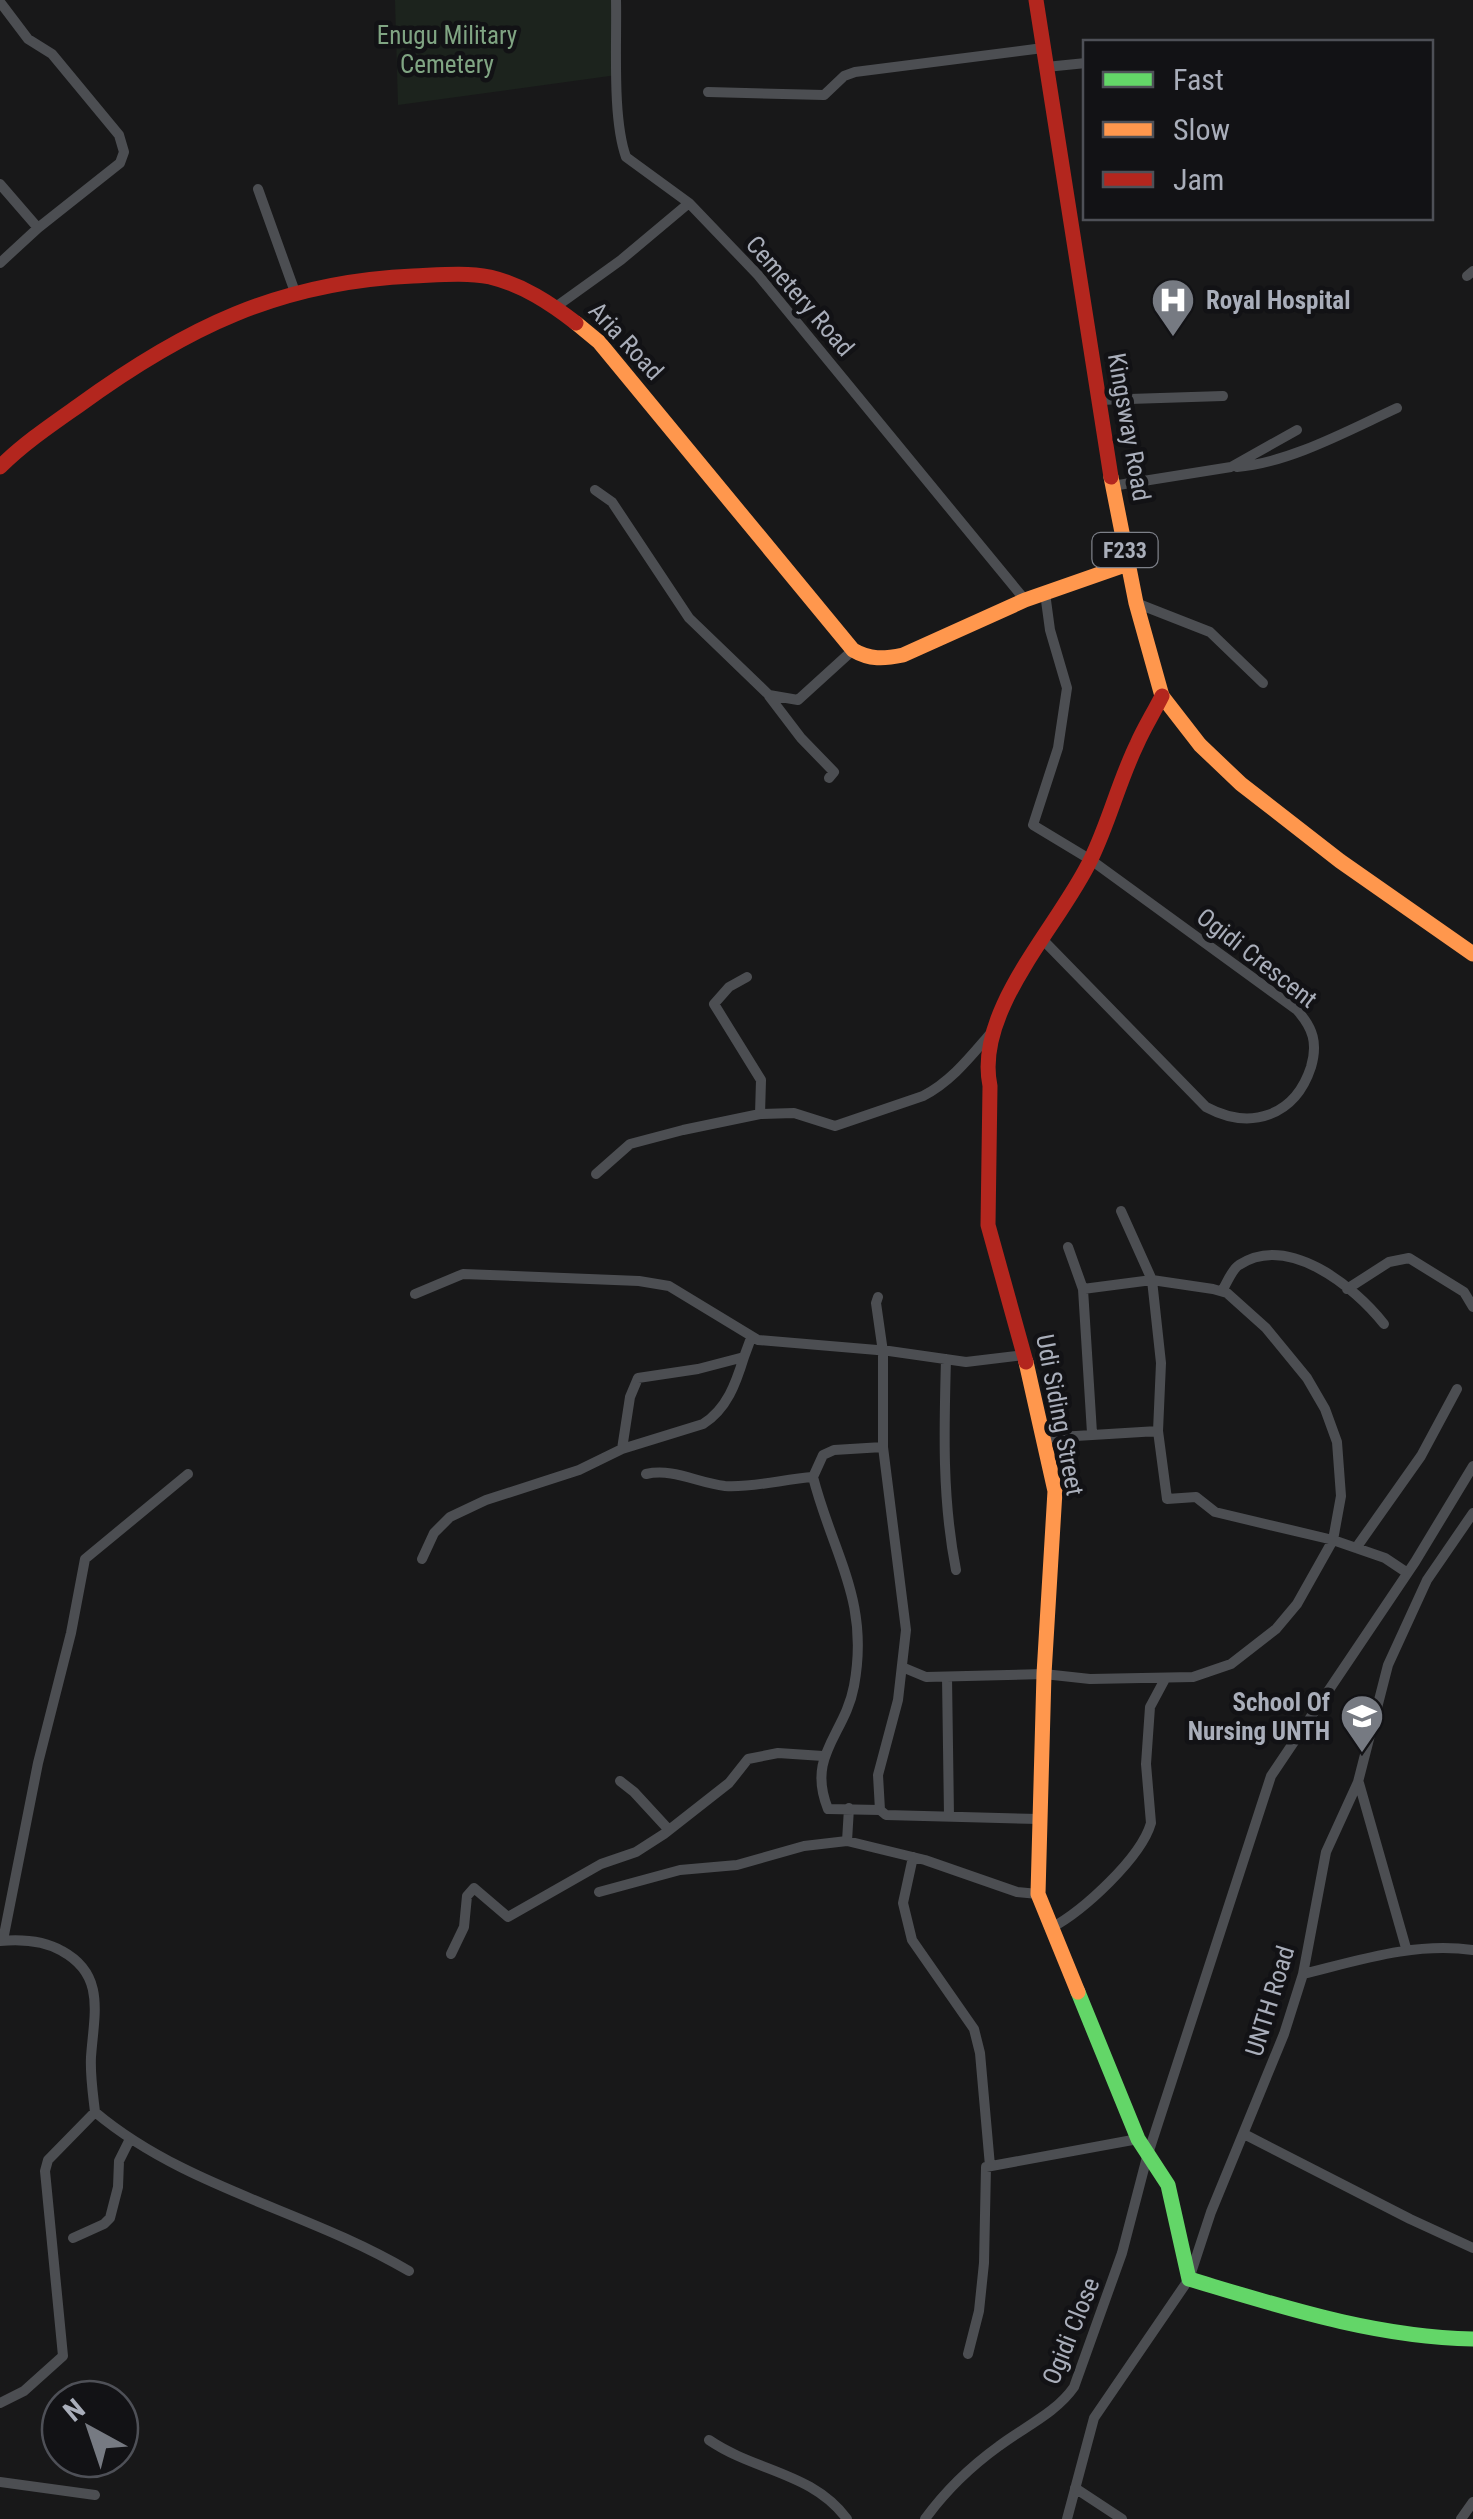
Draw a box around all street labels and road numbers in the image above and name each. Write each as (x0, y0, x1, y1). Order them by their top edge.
street label: Cemetery Road (740, 230, 860, 362)
street label: Aria Road (583, 296, 669, 386)
street label: Kingsway Road (1102, 351, 1156, 503)
road number: F233 (1092, 533, 1158, 567)
street label: Ogidi Crescent (1191, 902, 1323, 1014)
street label: Udi Siding Street (1030, 1332, 1090, 1498)
street label: UNTH Road (1240, 1942, 1300, 2060)
street label: Ogidi Close (1036, 2273, 1106, 2389)

